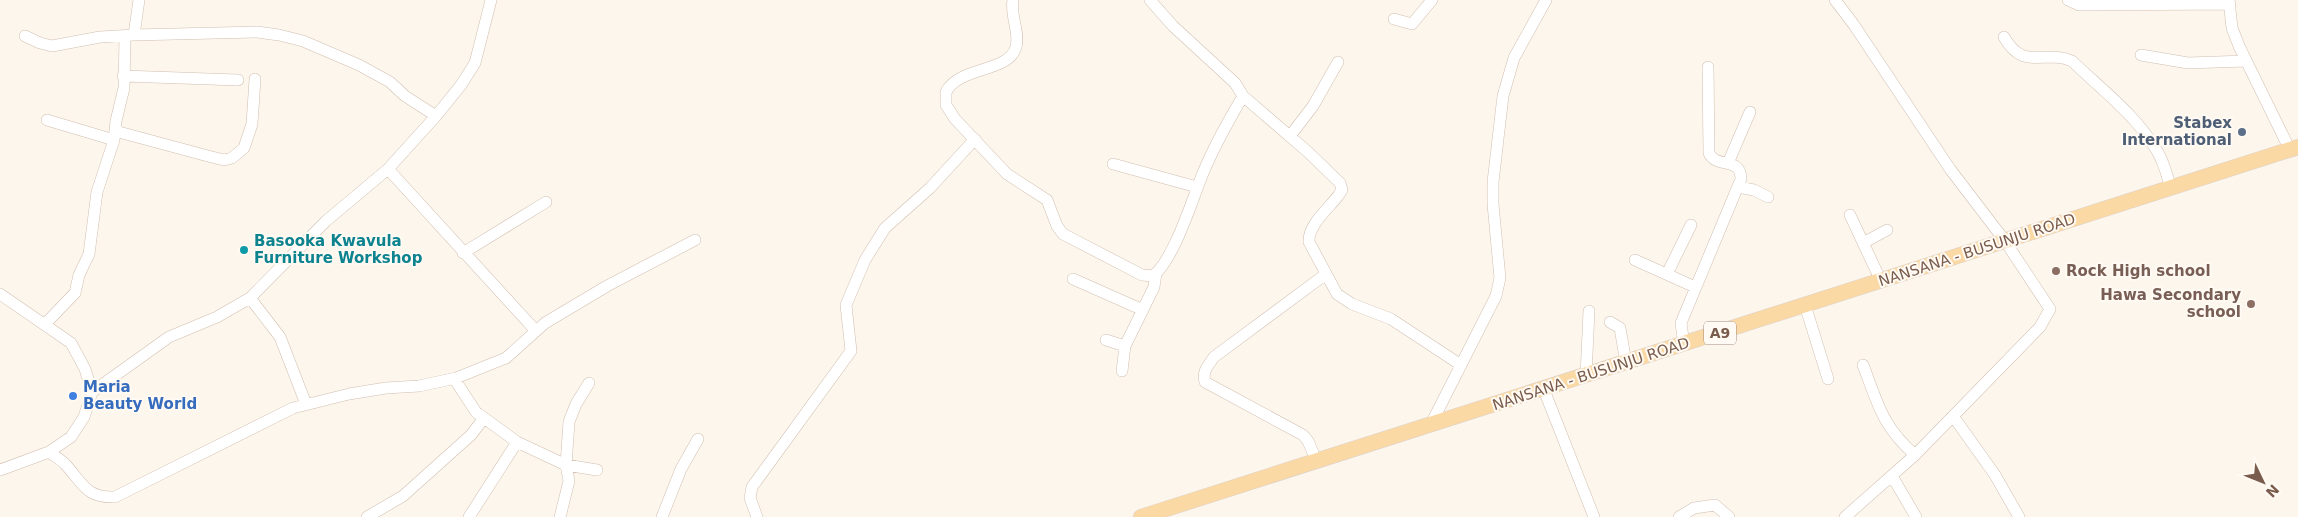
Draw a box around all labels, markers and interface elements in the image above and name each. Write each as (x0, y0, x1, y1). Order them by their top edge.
place label: Stabex International (2122, 114, 2232, 149)
marker: Stabex International (2236, 126, 2248, 138)
street label: NANSANA - BUSUNJU ROAD (1876, 210, 2078, 290)
place label: Basooka Kwavula Furniture Workshop (254, 232, 423, 267)
marker: Basooka Kwavula Furniture Workshop (238, 244, 250, 256)
place label: Rock High school (2066, 262, 2211, 280)
marker: Rock High school (2050, 265, 2062, 277)
place label: Hawa Secondary school (2100, 286, 2241, 321)
marker: Hawa Secondary school (2245, 298, 2257, 310)
road number: A9 (1704, 322, 1736, 344)
street label: NANSANA - BUSUNJU ROAD (1490, 334, 1692, 414)
place label: Maria Beauty World (83, 378, 197, 413)
marker: Maria Beauty World (67, 390, 79, 402)
north arrow (2238, 457, 2288, 507)
text: N (2263, 481, 2282, 501)

